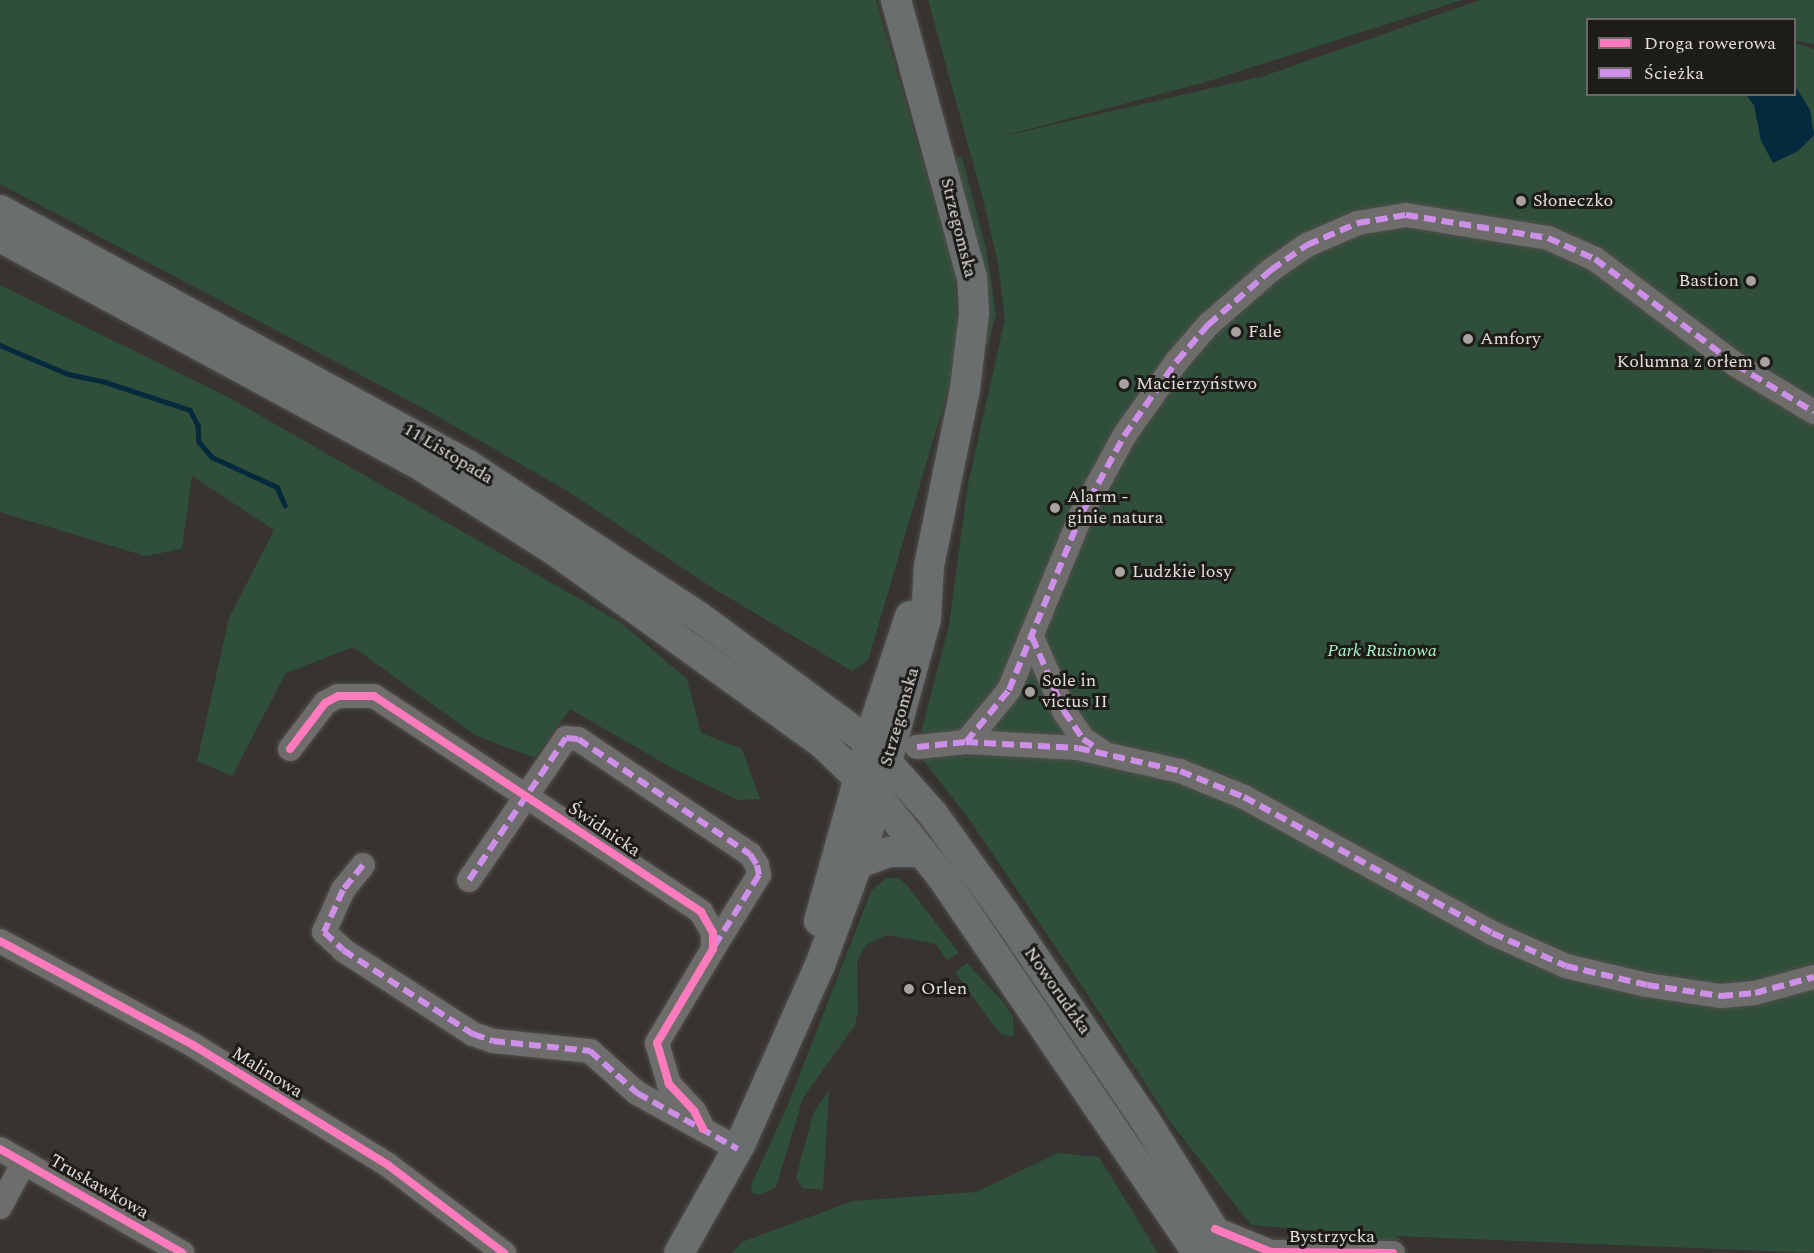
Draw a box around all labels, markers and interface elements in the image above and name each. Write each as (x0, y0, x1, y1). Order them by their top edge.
legend (1586, 18, 1796, 96)
text: Droga rowerowa (1644, 30, 1776, 57)
text: Ścieżka (1644, 60, 1704, 87)
street label: Strzegomska (935, 176, 981, 280)
place label: Słoneczko (1533, 190, 1613, 212)
marker: Słoneczko (1514, 194, 1528, 208)
place label: Bastion (1679, 270, 1739, 292)
marker: Bastion (1744, 274, 1758, 288)
place label: Fale (1248, 321, 1281, 343)
marker: Fale (1229, 325, 1243, 339)
place label: Amfory (1480, 328, 1541, 350)
marker: Amfory (1461, 332, 1475, 346)
place label: Kolumna z orłem (1617, 351, 1753, 373)
marker: Kolumna z orłem (1758, 355, 1772, 369)
place label: Macierzyństwo (1136, 373, 1257, 395)
marker: Macierzyństwo (1117, 377, 1131, 391)
street label: 11 Listopada (399, 419, 497, 489)
place label: Alarm - ginie natura (1067, 487, 1163, 530)
marker: Alarm - ginie natura (1048, 501, 1062, 515)
place label: Ludzkie losy (1132, 561, 1232, 583)
marker: Ludzkie losy (1113, 565, 1127, 579)
park label: Park Rusinowa (1327, 640, 1437, 662)
street label: Strzegomska (876, 665, 924, 769)
place label: Sole in victus II (1042, 671, 1108, 714)
marker: Sole in victus II (1023, 685, 1037, 699)
street label: Świdnicka (564, 798, 644, 862)
street label: Noworudzka (1019, 943, 1095, 1039)
place label: Orlen (921, 978, 967, 1000)
marker: Orlen (902, 982, 916, 996)
street label: Malinowa (228, 1043, 306, 1103)
street label: Truskawkowa (46, 1150, 152, 1224)
street label: Bystrzycka (1289, 1226, 1375, 1248)

